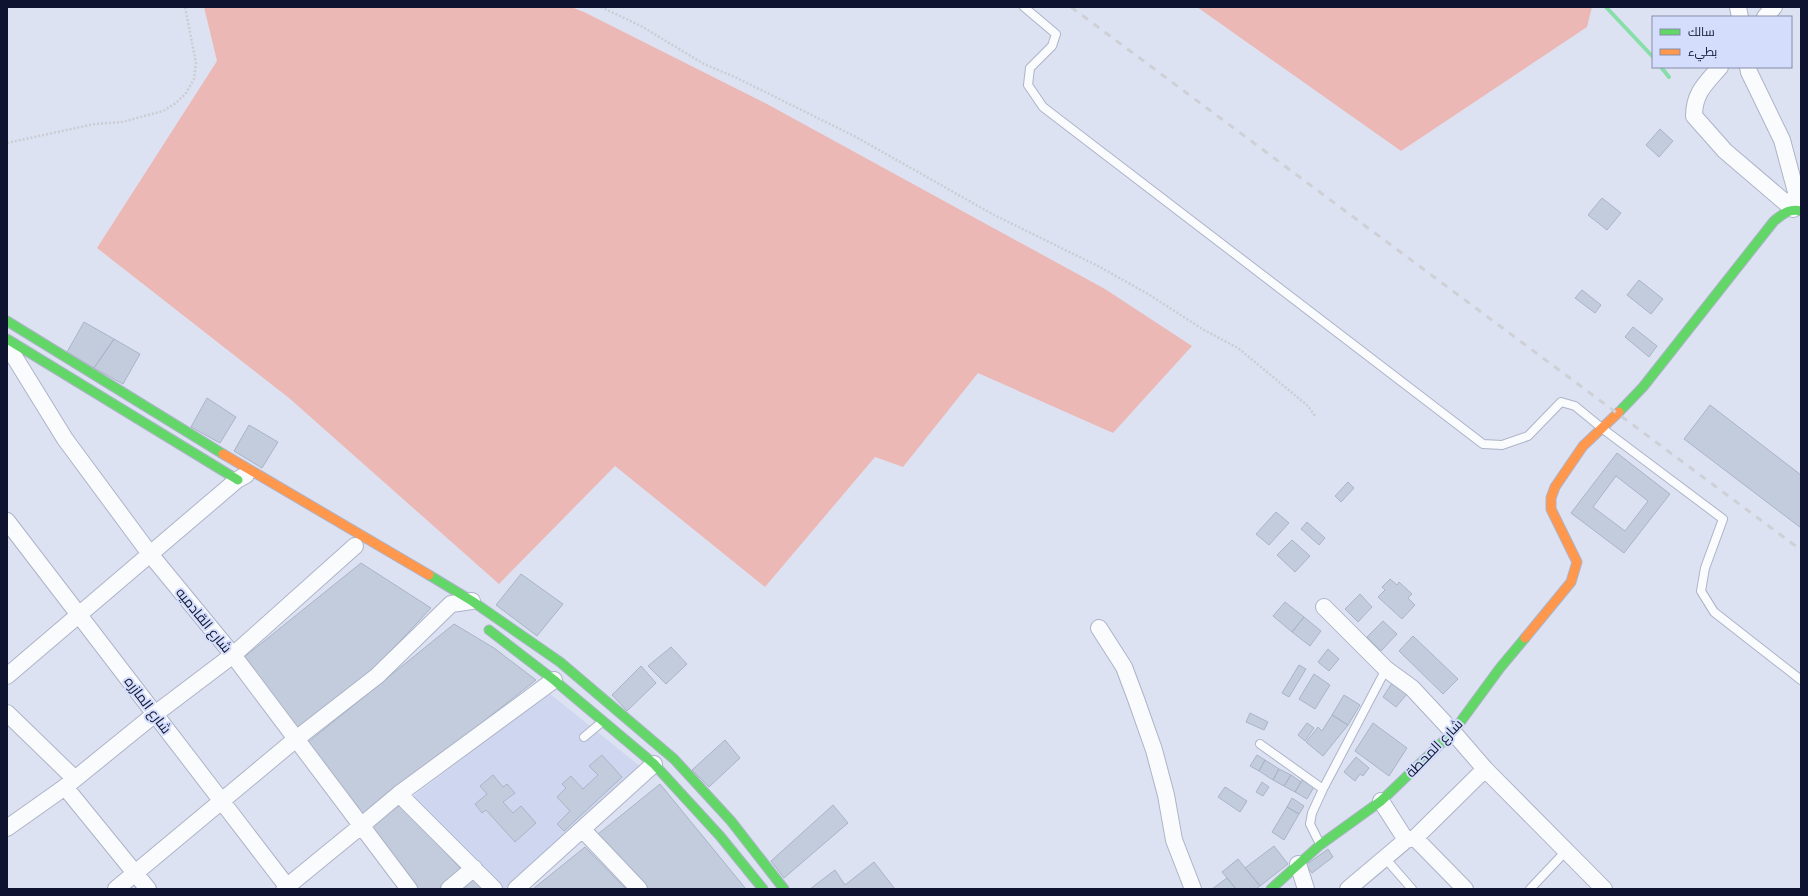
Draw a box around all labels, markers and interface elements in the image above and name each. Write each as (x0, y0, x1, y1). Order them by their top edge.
legend (1652, 16, 1792, 68)
text: سالك (1688, 25, 1715, 39)
text: بطيء (1688, 45, 1717, 62)
street label: شارع القادميه (172, 584, 235, 656)
street label: شارع المازره (121, 673, 175, 737)
street label: شارع المحطة (1402, 716, 1466, 781)

